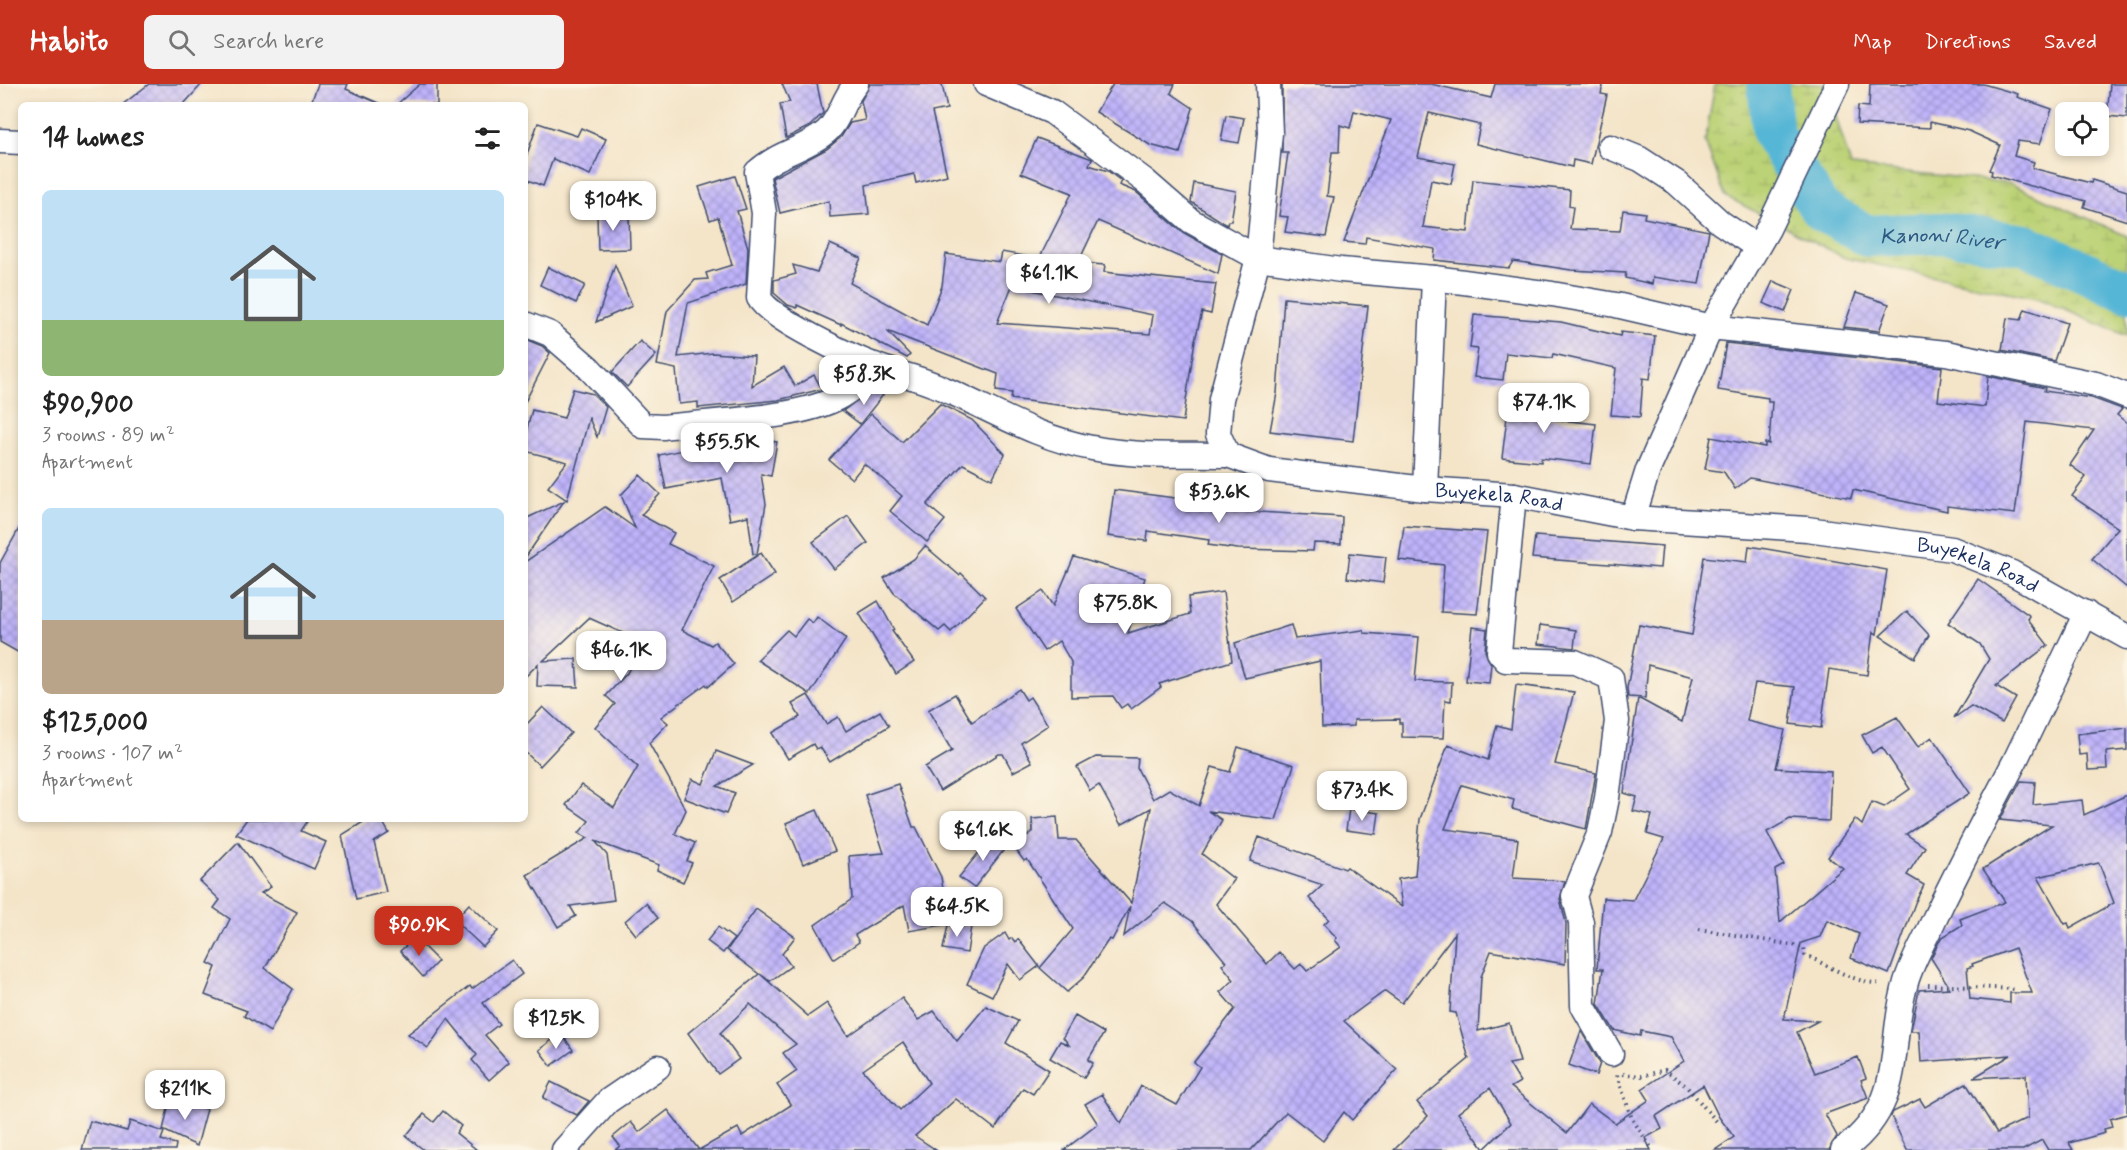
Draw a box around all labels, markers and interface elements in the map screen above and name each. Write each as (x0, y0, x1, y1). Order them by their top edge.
search box (144, 15, 564, 69)
text: Habito (30, 24, 108, 61)
icon: search (165, 26, 198, 59)
text: Search here (213, 28, 324, 56)
text: Map (1853, 28, 1892, 56)
text: Directions (1925, 28, 2011, 56)
text: Saved (2044, 28, 2097, 56)
map controls (2055, 102, 2109, 156)
button: locate (2055, 102, 2109, 156)
text: 14 homes (42, 121, 144, 155)
icon: filters (471, 122, 504, 155)
pin: $104K (571, 181, 655, 232)
text: $104K (584, 187, 642, 214)
water label: Kanoni River (1879, 221, 2008, 258)
icon: home (219, 229, 327, 337)
pin: $61.1K (1000, 254, 1098, 305)
text: $61.1K (1020, 260, 1078, 287)
pin: $58.3K (815, 355, 913, 406)
text: $58.3K (833, 361, 895, 388)
pin: $74.1K (1495, 383, 1593, 434)
text: $90,900 (42, 388, 134, 422)
text: $74.1K (1512, 389, 1576, 416)
text: 3 rooms · 89 m² (42, 422, 175, 449)
pin: $55.5K (678, 423, 776, 474)
text: $55.5K (695, 429, 759, 456)
text: Apartment (42, 449, 133, 476)
pin: $53.6K (1170, 473, 1268, 524)
street label: Buyekela Road (1434, 477, 1565, 519)
text: $53.6K (1189, 479, 1249, 506)
street label: Buyekela Road (1915, 531, 2044, 600)
icon: home (219, 547, 327, 655)
pin: $75.8K (1076, 584, 1174, 635)
text: $75.8K (1093, 590, 1157, 617)
pin: $46.1K (572, 631, 670, 682)
text: $46.1K (590, 637, 652, 664)
text: $125,000 (42, 706, 148, 740)
text: 3 rooms · 107 m² (42, 740, 183, 767)
text: Apartment (42, 767, 133, 794)
pin: $73.4K (1313, 771, 1411, 822)
text: $73.4K (1331, 777, 1393, 804)
pin: $61.6K (934, 811, 1032, 862)
text: $61.6K (953, 817, 1013, 844)
pin: $64.5K (908, 887, 1006, 938)
text: $64.5K (925, 893, 989, 920)
pin: $90.9K (370, 906, 468, 957)
text: $90.9K (388, 912, 450, 939)
pin: $125K (514, 999, 598, 1050)
text: $125K (528, 1005, 584, 1032)
pin: $211K (143, 1070, 227, 1121)
text: $211K (159, 1076, 211, 1103)

